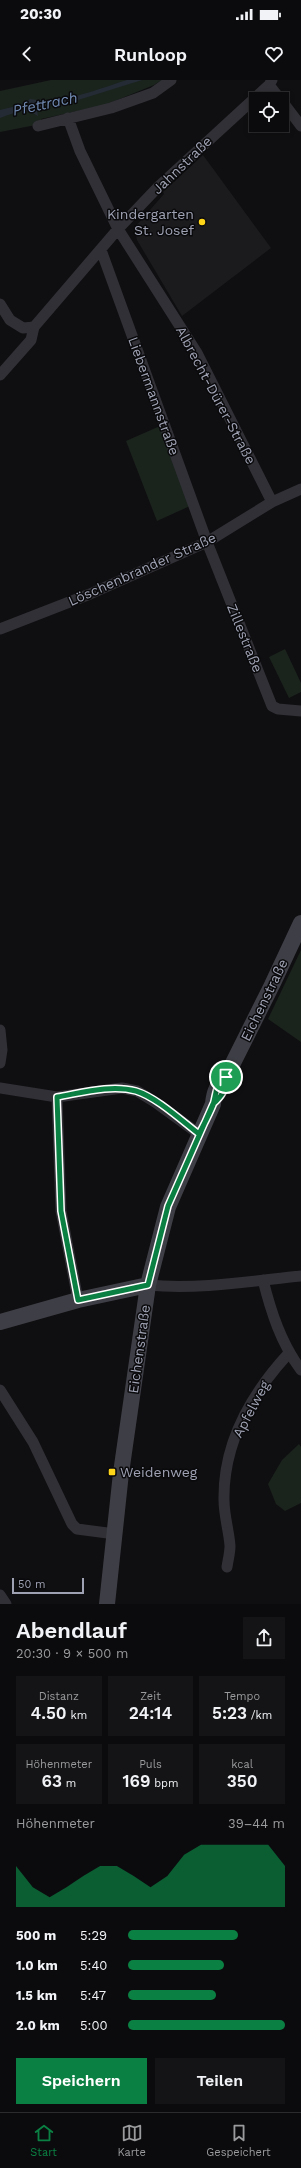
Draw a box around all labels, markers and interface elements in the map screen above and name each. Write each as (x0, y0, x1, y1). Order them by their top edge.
text: 20:30 (20, 5, 62, 23)
icon: back (16, 43, 38, 65)
icon: heart (263, 43, 285, 65)
text: Runloop (114, 44, 187, 65)
water label: Pfettrach (11, 88, 79, 120)
map controls (249, 92, 289, 132)
button: locate (249, 92, 289, 132)
street label: Jahnstraße (149, 133, 215, 197)
place label: Kindergarten St. Josef (107, 206, 194, 238)
marker: Kindergarten St. Josef (197, 217, 207, 227)
street label: Albrecht-Dürer-Straße (173, 323, 259, 467)
street label: Liebermannstraße (125, 335, 183, 457)
street label: Löschenbrander Straße (66, 529, 218, 609)
street label: Zillestraße (224, 601, 266, 675)
street label: Eichenstraße (237, 956, 291, 1044)
pin (209, 1060, 243, 1094)
icon: arrive (215, 1066, 237, 1088)
street label: Eichenstraße (125, 1304, 153, 1394)
street label: Apfelweg (229, 1377, 273, 1440)
place label: Weidenweg (120, 1464, 198, 1480)
marker: Weidenweg (107, 1467, 117, 1477)
scale bar (12, 1576, 84, 1595)
text: 50 m (18, 1578, 45, 1591)
button: share (243, 1617, 285, 1659)
text: Abendlauf (16, 1618, 127, 1643)
text: 20:30 · 9 × 500 m (16, 1646, 128, 1661)
text: Distanz (39, 1690, 79, 1703)
text: Zeit (140, 1690, 161, 1703)
text: Tempo (224, 1690, 260, 1703)
text: 4.50 (31, 1703, 67, 1723)
text: 24:14 (129, 1703, 172, 1723)
text: 5:23 (212, 1703, 247, 1723)
text: km (67, 1709, 87, 1722)
text: /km (247, 1709, 272, 1722)
text: Höhenmeter (25, 1758, 92, 1771)
text: Puls (139, 1758, 162, 1771)
text: kcal (231, 1758, 253, 1771)
text: 63 (41, 1771, 62, 1791)
text: 169 (122, 1771, 150, 1791)
text: 350 (227, 1771, 258, 1791)
text: m (62, 1777, 76, 1790)
text: bpm (150, 1777, 179, 1790)
text: Höhenmeter (16, 1816, 95, 1831)
text: 39–44 m (228, 1816, 285, 1831)
text: 500 m (16, 1928, 56, 1943)
text: 5:29 (80, 1928, 107, 1943)
text: 1.0 km (16, 1958, 58, 1973)
text: 5:40 (80, 1958, 107, 1973)
text: 1.5 km (16, 1988, 57, 2003)
text: 5:47 (80, 1988, 106, 2003)
text: 2.0 km (16, 2018, 60, 2033)
text: 5:00 (80, 2018, 108, 2033)
button: Speichern (16, 2058, 147, 2104)
button: Teilen (155, 2058, 285, 2104)
tab: Start (30, 2122, 57, 2159)
tab: Karte (117, 2122, 146, 2159)
tab: Gespeichert (206, 2122, 271, 2159)

